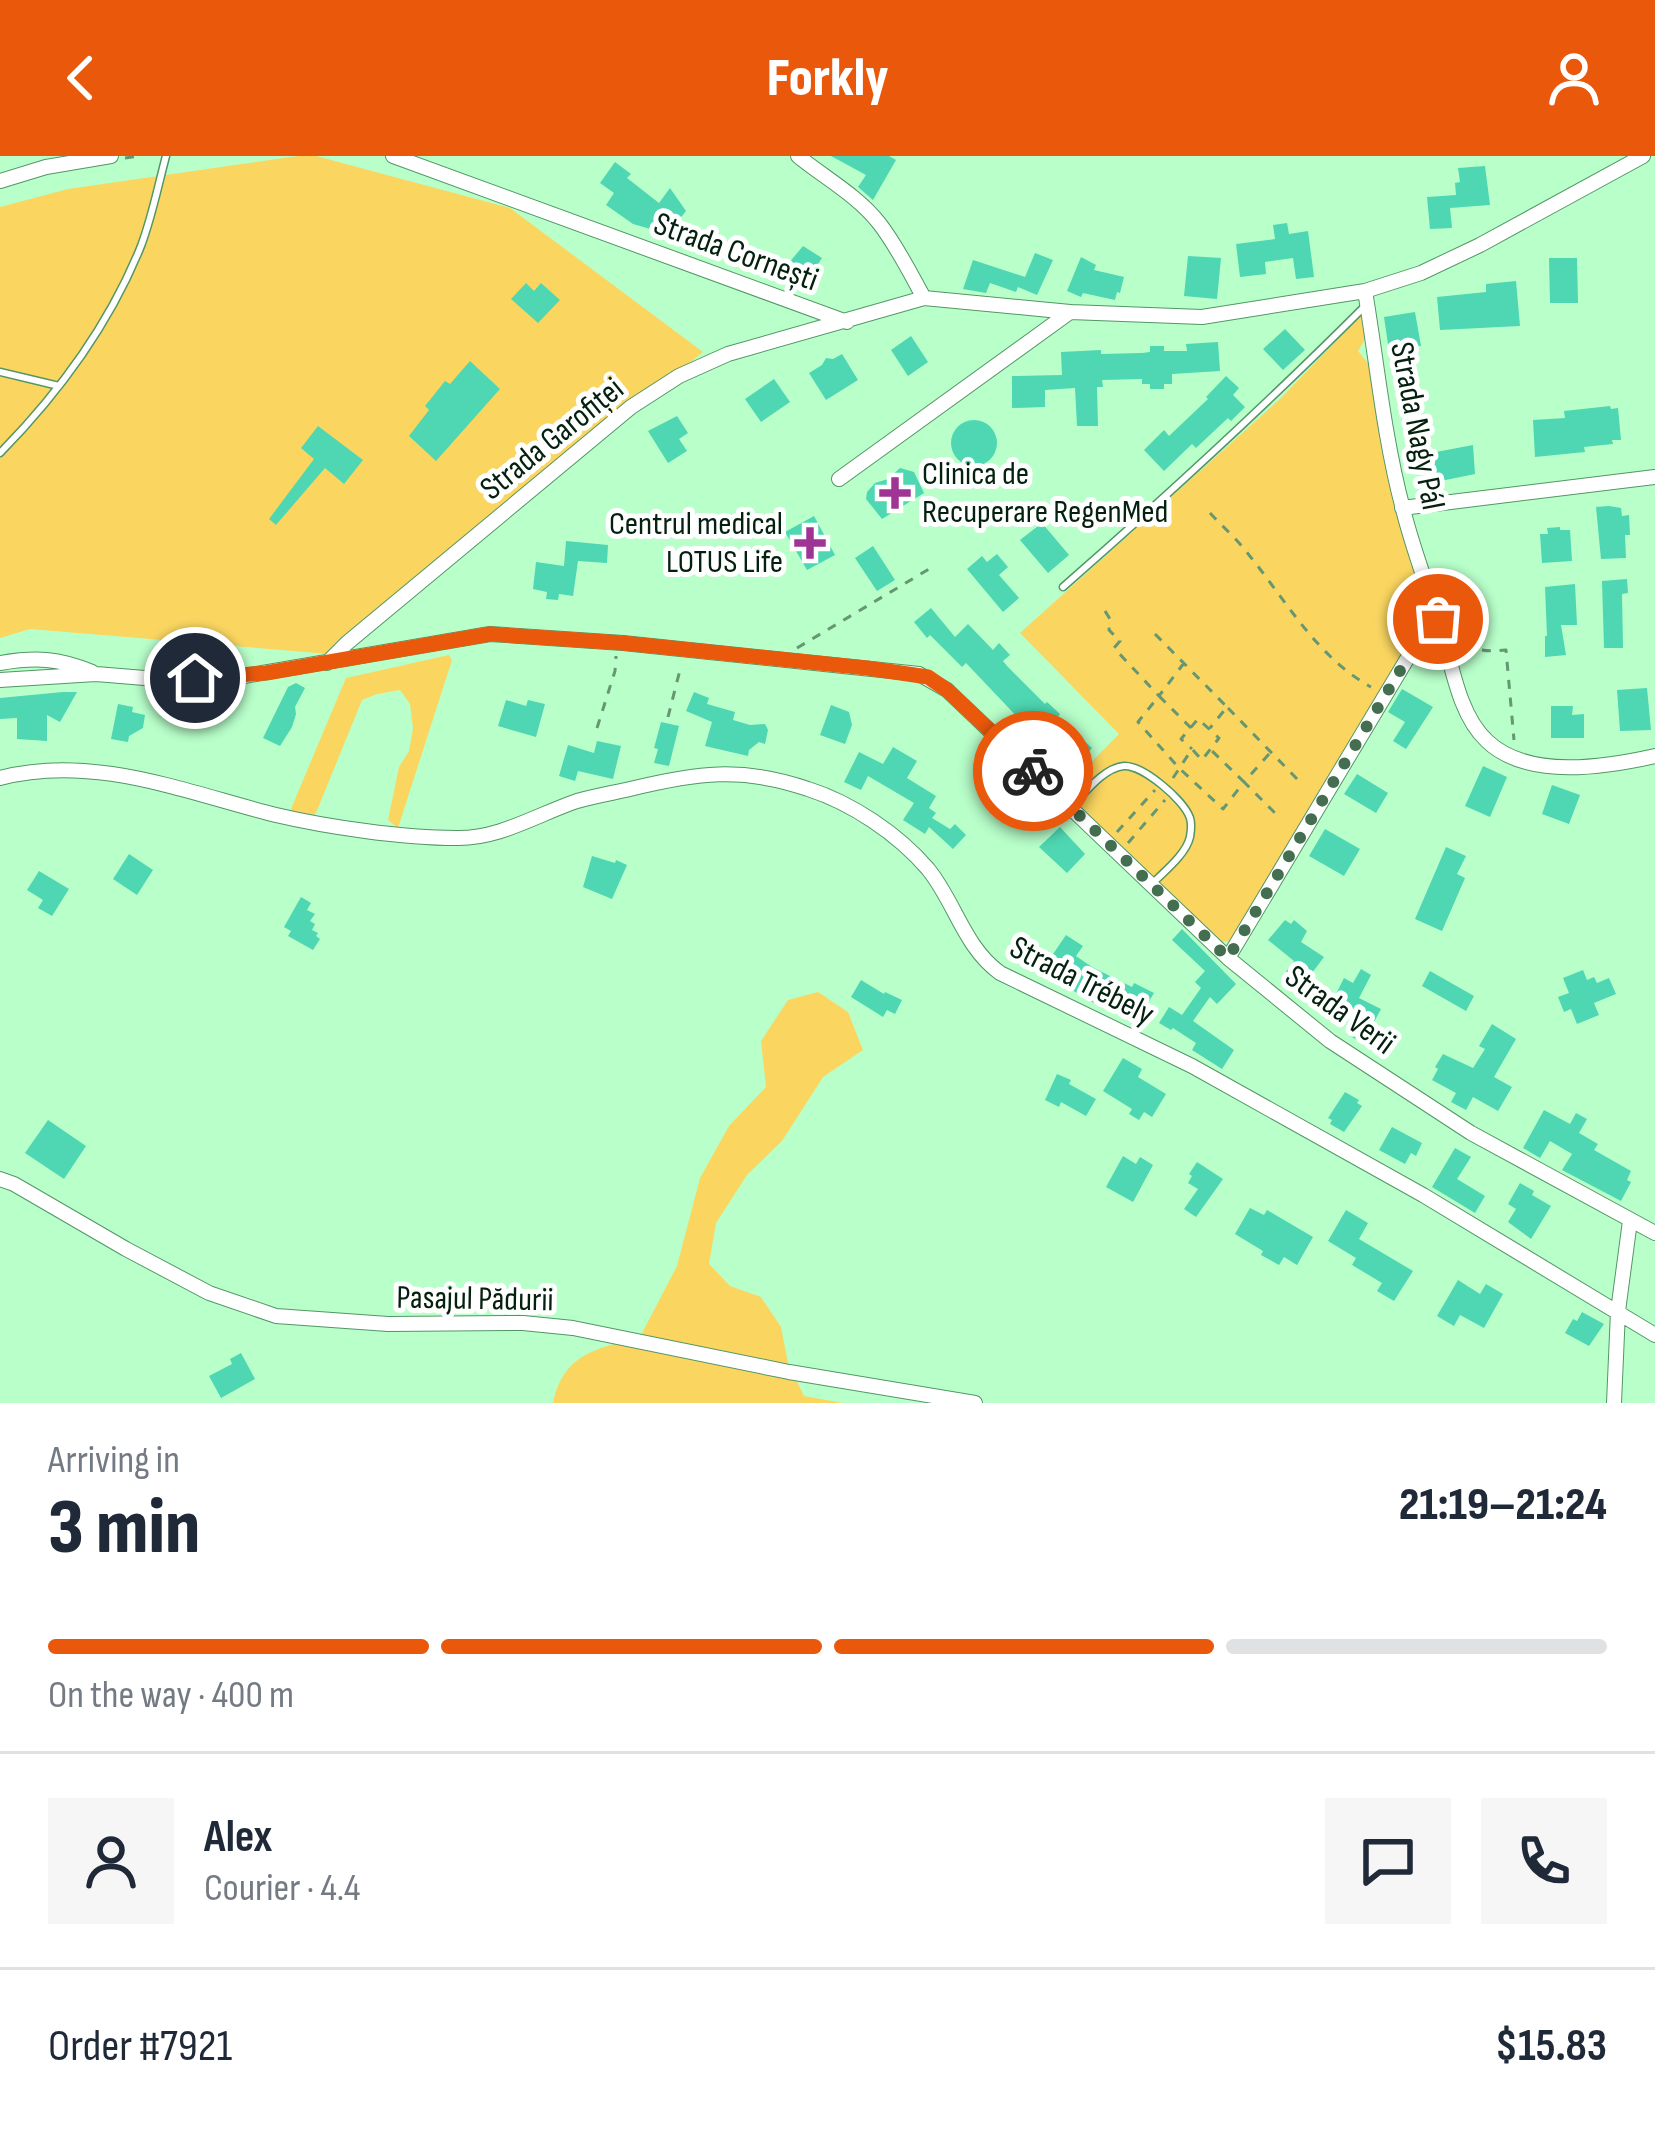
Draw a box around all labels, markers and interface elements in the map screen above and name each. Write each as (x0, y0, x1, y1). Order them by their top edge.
icon: back (48, 45, 114, 111)
icon: person (1541, 45, 1607, 111)
text: Forkly (767, 46, 888, 111)
street label: Strada Cornești (648, 204, 824, 300)
street label: Strada Nagy Pál (1381, 339, 1453, 513)
street label: Strada Garofiței (472, 369, 632, 509)
place label: Clinica de Recuperare RegenMed (922, 454, 1168, 532)
marker: Clinica de Recuperare RegenMed (879, 477, 911, 509)
place label: Centrul medical LOTUS Life (609, 504, 783, 582)
marker: Centrul medical LOTUS Life (794, 527, 826, 559)
pin (1387, 568, 1489, 670)
icon: bag (1405, 586, 1471, 652)
pin (144, 627, 246, 729)
icon: home (162, 645, 228, 711)
courier (973, 711, 1093, 831)
icon: bike (1000, 738, 1066, 804)
street label: Strada Trébely (1003, 928, 1161, 1034)
street label: Strada Verii (1277, 957, 1403, 1063)
street label: Pasajul Pădurii (396, 1278, 554, 1320)
text: Arriving in (48, 1437, 180, 1484)
text: 21:19–21:24 (1399, 1478, 1607, 1533)
text: 3 min (48, 1482, 200, 1575)
text: On the way · 400 m (48, 1672, 294, 1719)
button: person (48, 1798, 174, 1924)
button: chat (1325, 1798, 1451, 1924)
button: phone (1481, 1798, 1607, 1924)
text: Alex (204, 1810, 272, 1865)
text: Courier · 4.4 (204, 1865, 360, 1912)
text: Order #7921 (48, 2019, 232, 2074)
text: $15.83 (1495, 2019, 1607, 2074)

